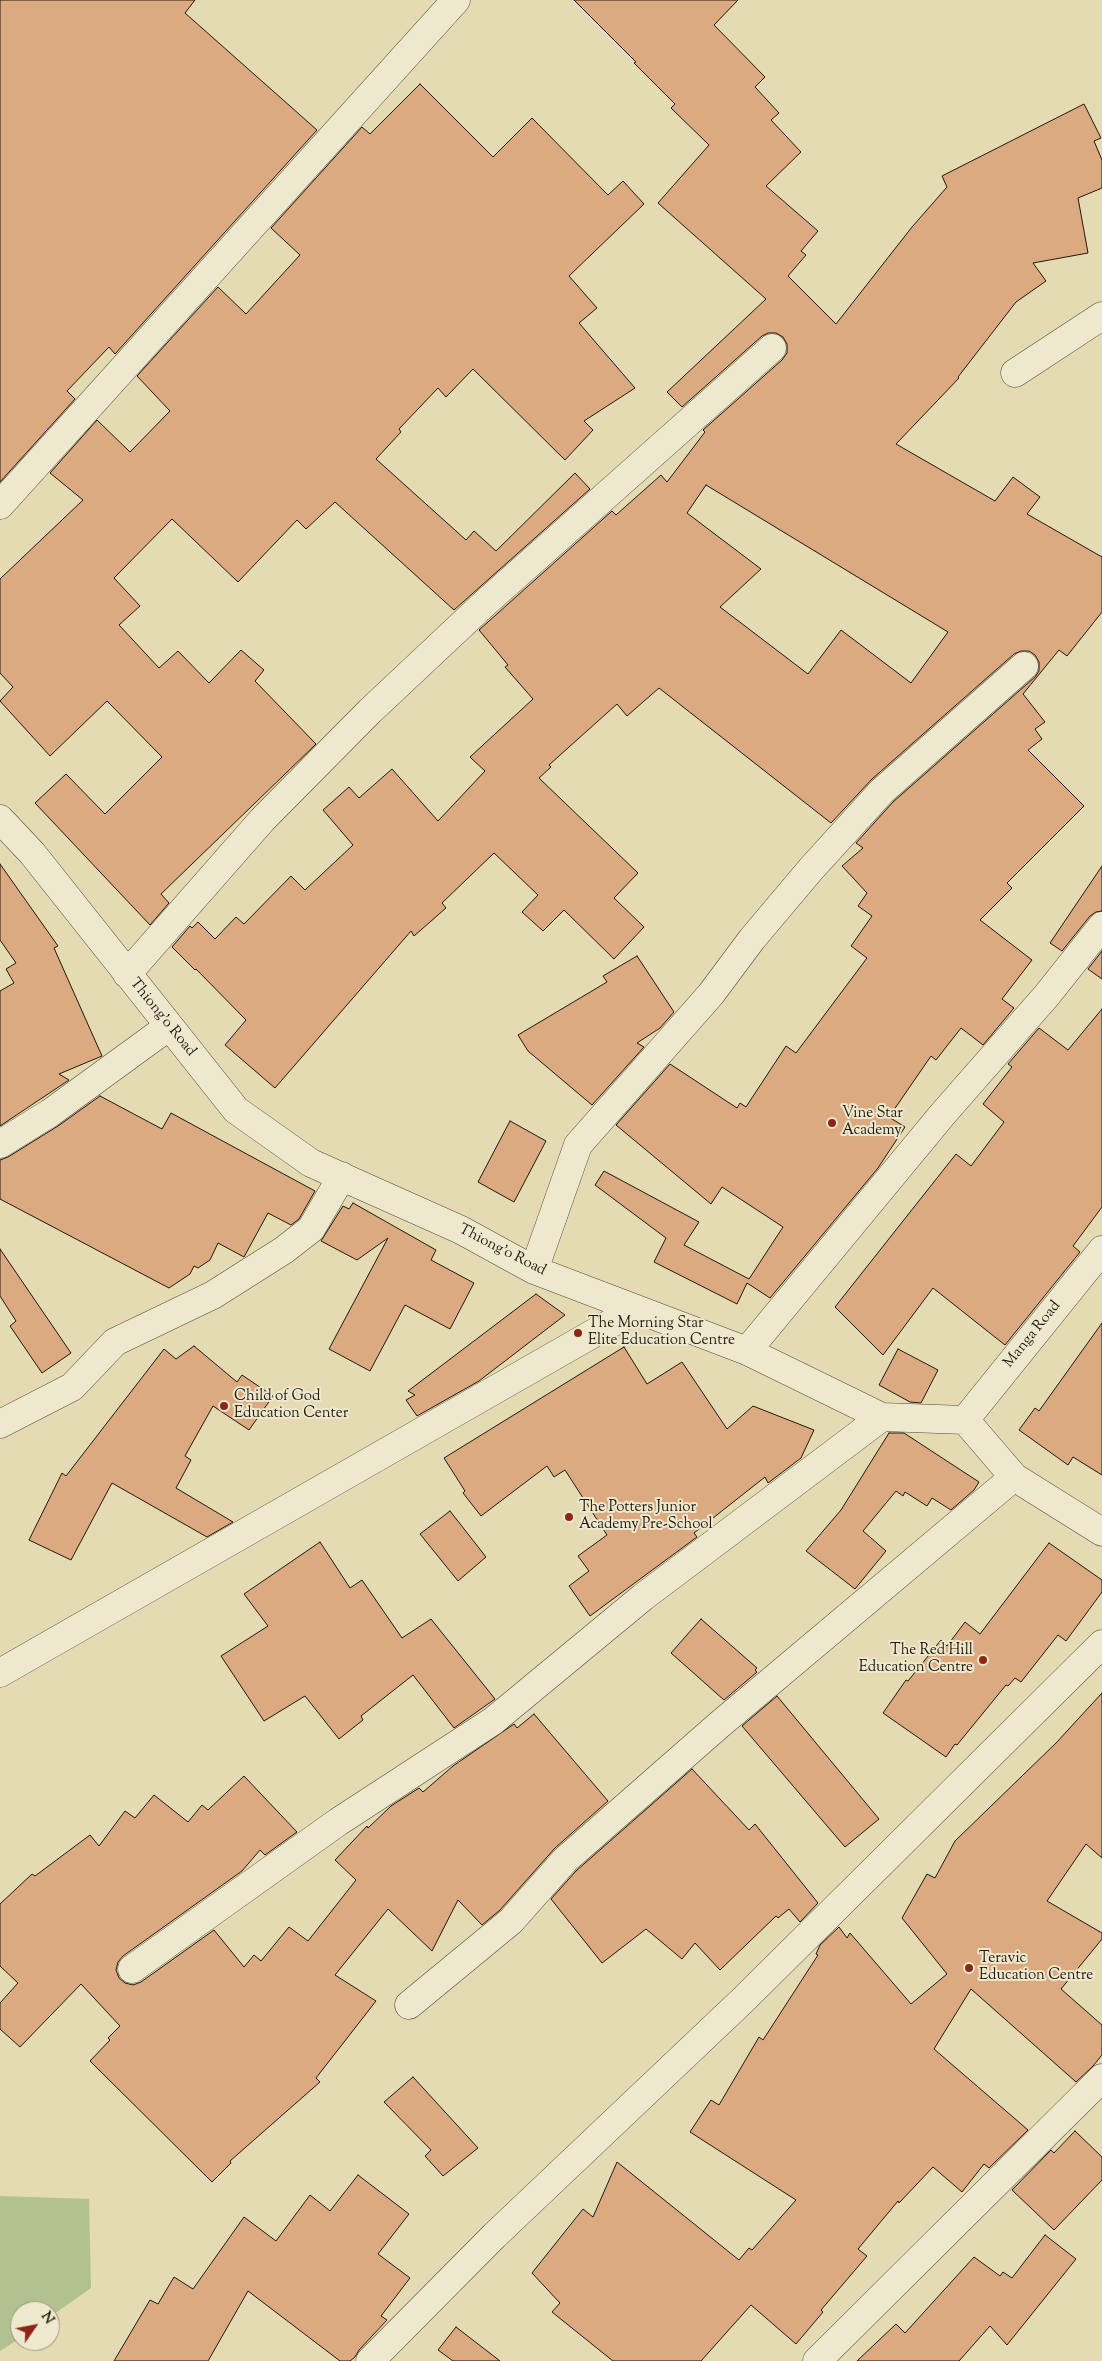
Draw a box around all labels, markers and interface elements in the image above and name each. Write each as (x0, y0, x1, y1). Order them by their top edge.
street label: Thiong'o Road (125, 975, 199, 1061)
place label: Vine Star Academy (842, 1105, 903, 1140)
marker: Vine Star Academy (826, 1117, 838, 1129)
street label: Thiong'o Road (455, 1221, 549, 1281)
street label: Manga Road (1001, 1298, 1065, 1372)
place label: The Morning Star Elite Education Centre (588, 1315, 735, 1350)
marker: The Morning Star Elite Education Centre (572, 1327, 584, 1339)
place label: Child of God Education Center (234, 1388, 348, 1423)
marker: Child of God Education Center (218, 1400, 230, 1412)
place label: The Potters Junior Academy Pre-School (579, 1499, 713, 1534)
marker: The Potters Junior Academy Pre-School (563, 1511, 575, 1523)
place label: The Red Hill Education Centre (859, 1642, 973, 1677)
marker: The Red Hill Education Centre (977, 1654, 989, 1666)
place label: Teravic Education Centre (979, 1950, 1093, 1985)
marker: Teravic Education Centre (963, 1962, 975, 1974)
north arrow (10, 2301, 60, 2351)
text: N (35, 2308, 58, 2329)

